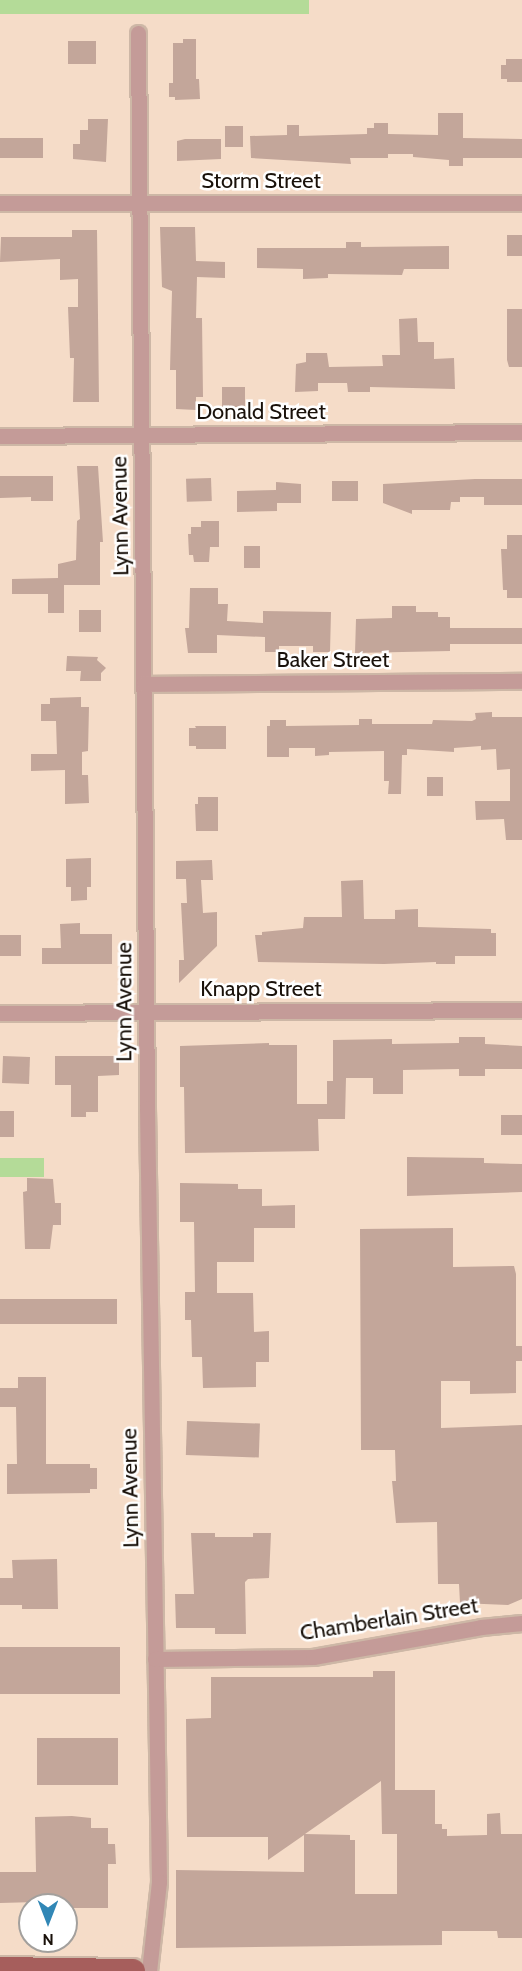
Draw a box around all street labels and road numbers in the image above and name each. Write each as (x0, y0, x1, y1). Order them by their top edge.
street label: Storm Street (201, 168, 321, 194)
street label: Donald Street (196, 399, 326, 425)
street label: Lynn Avenue (106, 456, 134, 576)
street label: Baker Street (277, 647, 389, 673)
street label: Lynn Avenue (111, 942, 137, 1062)
street label: Knapp Street (200, 976, 322, 1002)
street label: Lynn Avenue (116, 1428, 144, 1548)
street label: Chamberlain Street (298, 1592, 480, 1646)

